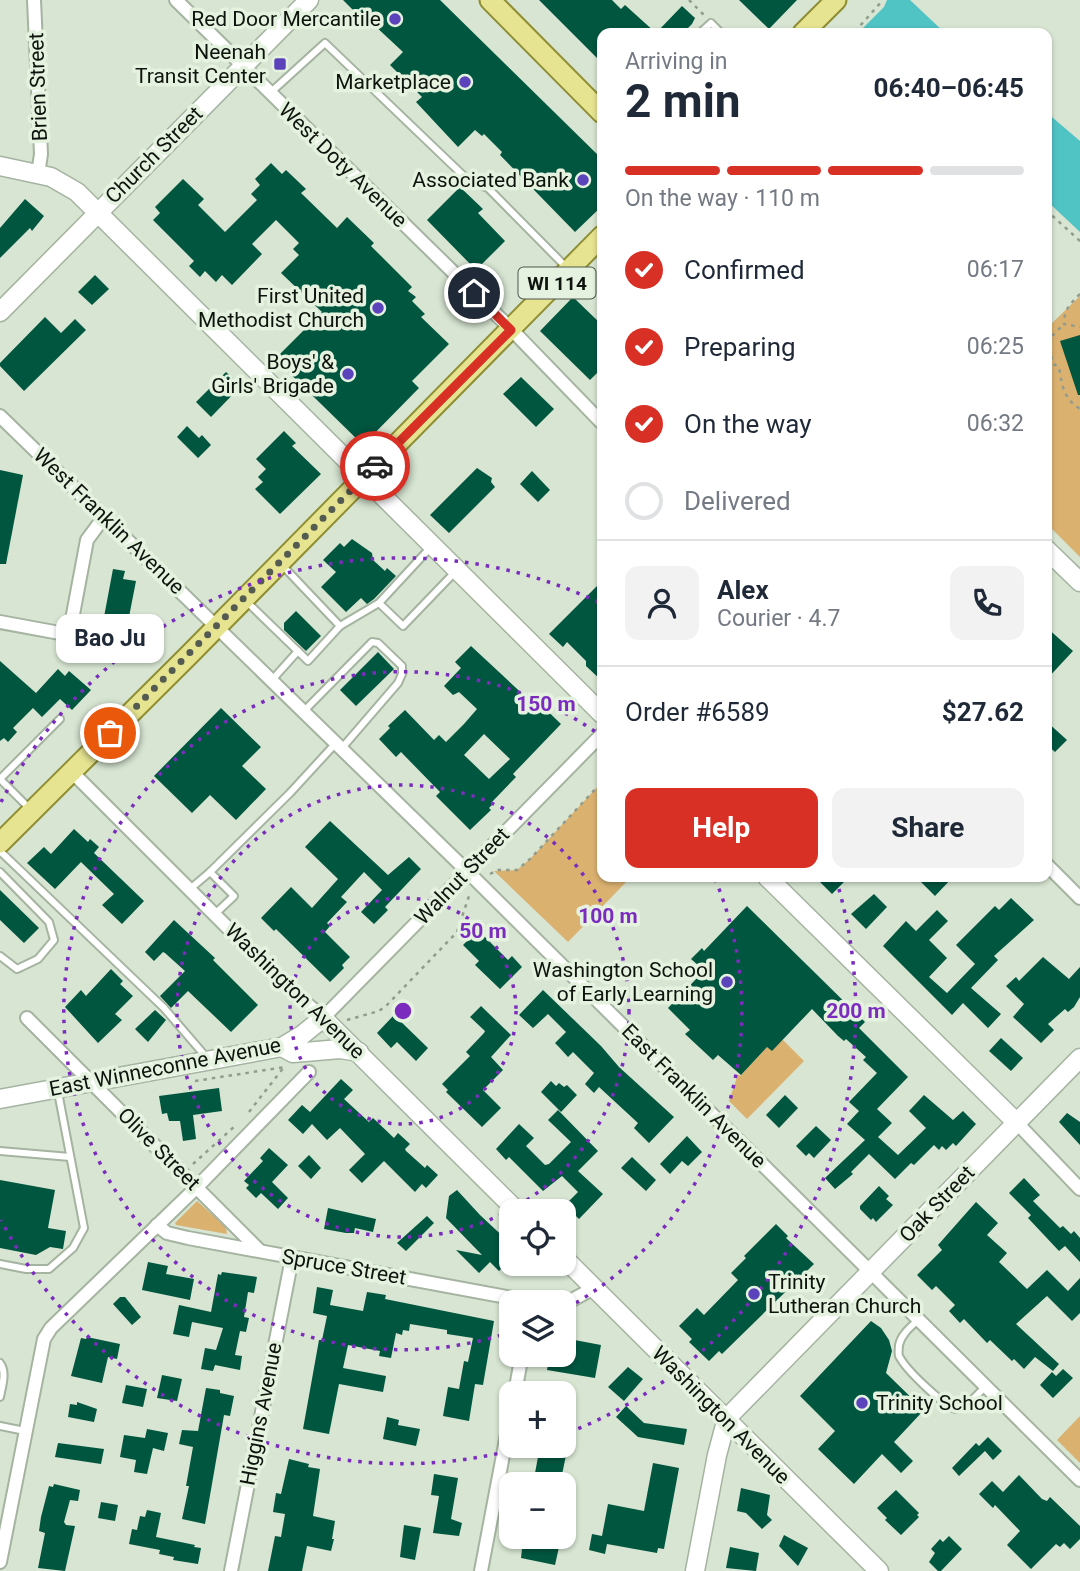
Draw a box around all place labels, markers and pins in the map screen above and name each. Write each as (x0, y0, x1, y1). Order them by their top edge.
place label: Red Door Mercantile (191, 7, 381, 31)
marker: Red Door Mercantile (387, 11, 403, 27)
place label: Neenah Transit Center (135, 40, 266, 88)
marker: Neenah Transit Center (272, 56, 288, 72)
place label: Marketplace (335, 70, 451, 94)
marker: Marketplace (457, 74, 473, 90)
place label: Associated Bank (412, 168, 569, 192)
marker: Associated Bank (575, 172, 591, 188)
pin (444, 263, 504, 323)
place label: First United Methodist Church (198, 284, 364, 332)
marker: First United Methodist Church (370, 300, 386, 316)
place label: Boys' & Girls' Brigade (211, 350, 334, 398)
marker: Boys' & Girls' Brigade (340, 366, 356, 382)
callout: Bao Ju (56, 614, 164, 663)
pin (80, 703, 140, 763)
place label: Washington School of Early Learning (533, 958, 713, 1006)
marker: Washington School of Early Learning (719, 974, 735, 990)
centre of rings (391, 999, 415, 1023)
place label: Trinity Lutheran Church (768, 1270, 921, 1318)
marker: Trinity Lutheran Church (746, 1286, 762, 1302)
place label: Trinity School (876, 1391, 1003, 1415)
marker: Trinity School (854, 1395, 870, 1411)

